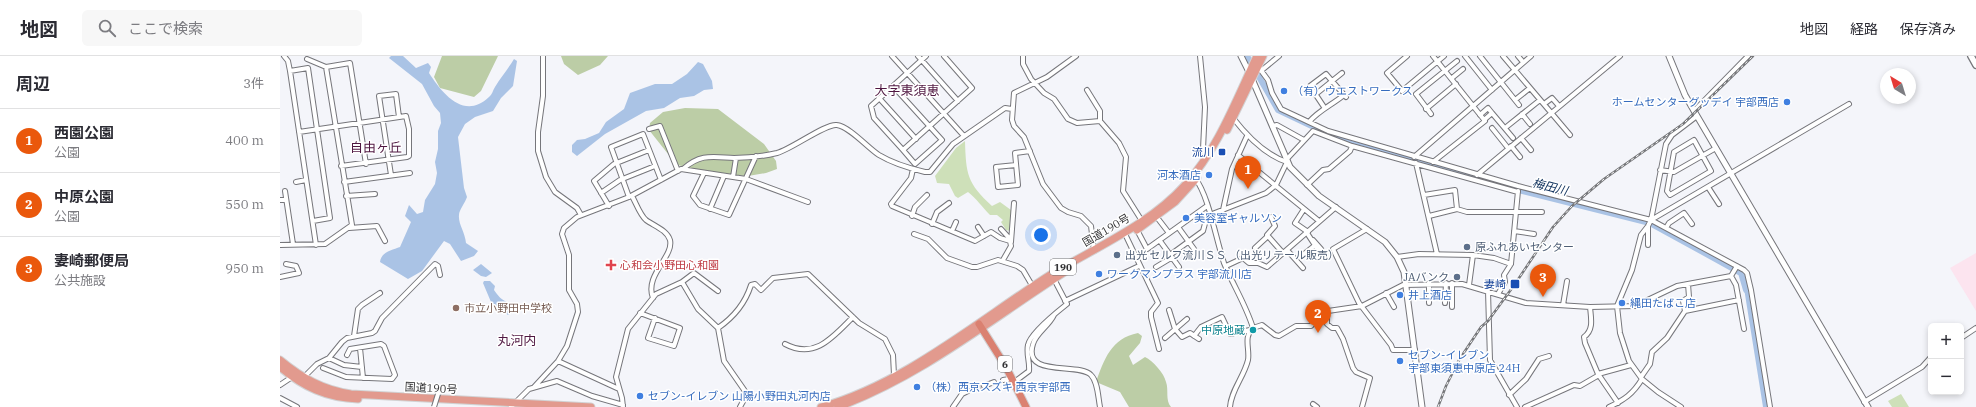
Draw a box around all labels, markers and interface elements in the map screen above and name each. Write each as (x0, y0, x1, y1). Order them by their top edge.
search box (82, 10, 362, 46)
text: 地図 (20, 17, 58, 41)
icon: search (96, 17, 118, 39)
text: ここで検索 (128, 19, 203, 38)
text: 地図 (1800, 20, 1828, 38)
text: 経路 (1850, 20, 1878, 38)
text: 保存済み (1900, 20, 1956, 38)
north arrow (1880, 68, 1916, 104)
text: 周辺 (16, 73, 50, 95)
text: 3件 (243, 75, 264, 92)
district label: 大字東須恵 (874, 82, 940, 99)
place label: （有）ウエストワークス (1292, 84, 1413, 98)
marker: （有）ウエストワークス (1279, 86, 1289, 96)
place label: ホームセンターグッデイ 宇部西店 (1612, 95, 1779, 109)
marker: ホームセンターグッデイ 宇部西店 (1782, 97, 1792, 107)
text: 西園公園 (54, 123, 114, 142)
text: 1 (25, 132, 33, 149)
text: 400 m (225, 132, 264, 149)
district label: 自由ヶ丘 (350, 139, 402, 156)
text: 公園 (54, 144, 80, 161)
place label: 流川 (1192, 145, 1214, 159)
marker: 流川 (1217, 147, 1227, 157)
pin: 1 (1235, 156, 1261, 189)
place label: 河本酒店 (1157, 168, 1201, 182)
marker: 河本酒店 (1204, 170, 1214, 180)
water label: 梅田川 (1531, 175, 1571, 199)
text: 中原公園 (54, 187, 114, 206)
text: 2 (25, 196, 33, 213)
text: 550 m (225, 196, 264, 213)
text: 公園 (54, 208, 80, 225)
street label: 国道190号 (1080, 211, 1132, 249)
place label: 美容室ギャルソン (1194, 211, 1282, 225)
marker: 美容室ギャルソン (1181, 213, 1191, 223)
your location (1031, 225, 1051, 245)
place label: 原ふれあいセンター (1475, 240, 1574, 254)
marker: 原ふれあいセンター (1462, 242, 1472, 252)
place label: 出光 セルフ流川ＳＳ （出光リテール販売） (1125, 248, 1339, 262)
marker: 出光 セルフ流川ＳＳ （出光リテール販売） (1112, 250, 1122, 260)
text: 妻崎郵便局 (54, 251, 129, 270)
place label: 心和会小野田心和園 (620, 258, 719, 272)
marker: 心和会小野田心和園 (605, 259, 617, 271)
road number: 190 (1050, 259, 1076, 275)
text: 3 (25, 260, 33, 277)
text: 950 m (225, 260, 264, 277)
pin: 3 (1530, 264, 1556, 297)
place label: ワークマンプラス 宇部流川店 (1107, 267, 1252, 281)
marker: ワークマンプラス 宇部流川店 (1094, 269, 1104, 279)
place label: JAバンク (1403, 270, 1449, 284)
text: 公共施設 (54, 272, 106, 289)
marker: JAバンク (1452, 272, 1462, 282)
place label: 妻崎 (1484, 277, 1506, 291)
marker: 妻崎 (1509, 278, 1521, 290)
place label: 井上酒店 (1408, 288, 1452, 302)
marker: 井上酒店 (1395, 290, 1405, 300)
place label: 縄田たばこ店 (1630, 296, 1696, 310)
marker: 縄田たばこ店 (1617, 298, 1627, 308)
pin: 2 (1305, 300, 1331, 333)
place label: 市立小野田中学校 (464, 301, 552, 315)
marker: 市立小野田中学校 (451, 303, 461, 313)
place label: 中原地蔵 (1201, 323, 1245, 337)
map controls (1928, 323, 1964, 395)
button: + (1928, 323, 1964, 359)
marker: 中原地蔵 (1248, 325, 1258, 335)
district label: 丸河内 (497, 332, 537, 349)
place label: セブン-イレブン 宇部東須恵中原店 24H (1408, 348, 1521, 375)
road number: 6 (998, 356, 1012, 372)
marker: セブン-イレブン 宇部東須恵中原店 24H (1395, 356, 1405, 366)
button: − (1928, 359, 1964, 395)
street label: 国道190号 (404, 380, 458, 396)
place label: （株）西京スズキ 西京宇部西 (925, 380, 1071, 394)
marker: （株）西京スズキ 西京宇部西 (912, 382, 922, 392)
place label: セブン-イレブン 山陽小野田丸河内店 (648, 389, 831, 403)
marker: セブン-イレブン 山陽小野田丸河内店 (635, 391, 645, 401)

